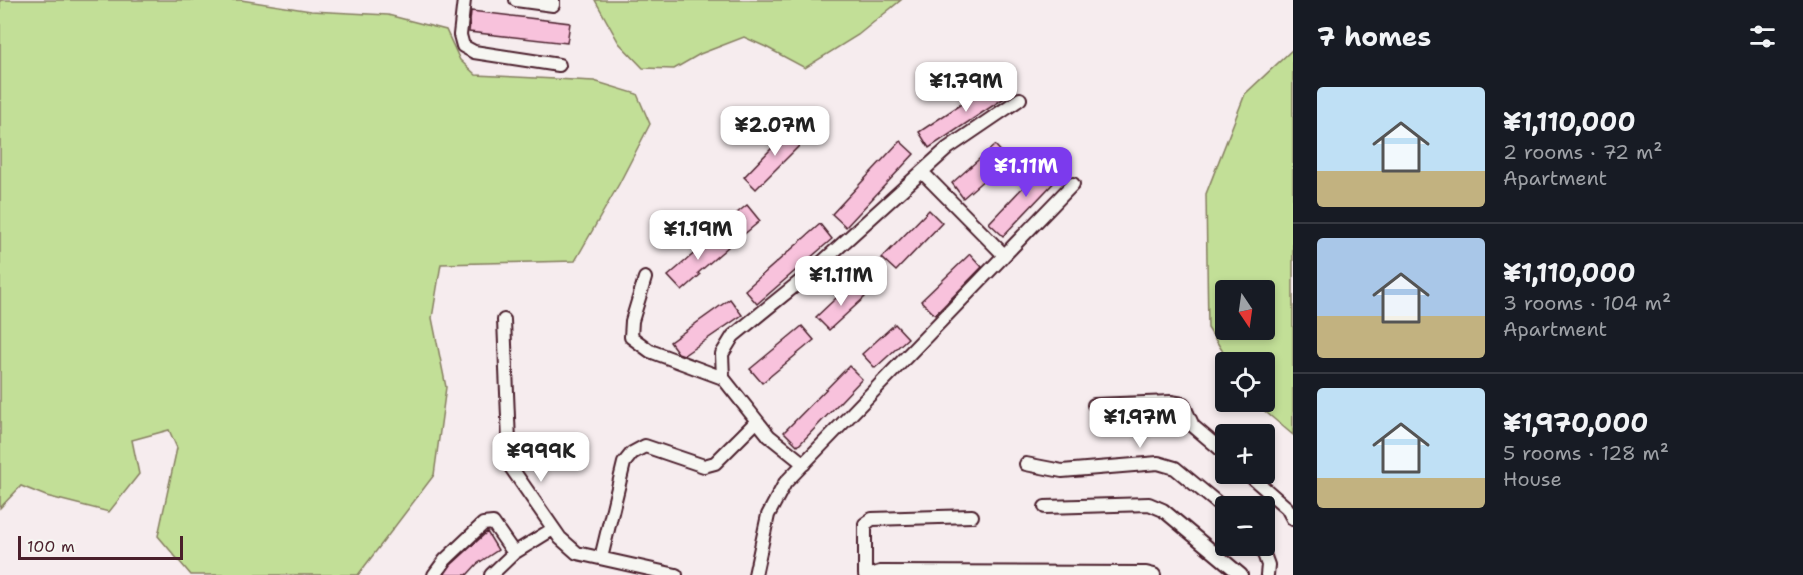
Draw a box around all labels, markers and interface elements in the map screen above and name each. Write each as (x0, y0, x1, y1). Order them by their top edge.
text: 7 homes (1317, 19, 1431, 54)
icon: filters (1746, 20, 1779, 53)
pin: ¥1.79M (917, 62, 1015, 113)
text: ¥1.79M (929, 68, 1003, 94)
text: ¥1,110,000 (1503, 104, 1636, 139)
pin: ¥2.07M (726, 106, 824, 157)
icon: home (1365, 111, 1437, 183)
text: ¥2.07M (734, 112, 816, 138)
text: 2 rooms · 72 m² (1503, 139, 1662, 165)
pin: ¥1.11M (977, 147, 1075, 198)
text: ¥1.11M (994, 153, 1058, 179)
text: Apartment (1503, 165, 1607, 191)
pin: ¥1.19M (649, 210, 747, 261)
text: ¥1.19M (664, 216, 732, 242)
text: ¥1,110,000 (1503, 255, 1636, 290)
pin: ¥1.11M (792, 256, 890, 307)
text: ¥1.11M (809, 262, 873, 288)
icon: home (1365, 262, 1437, 334)
north arrow (1215, 280, 1275, 340)
map controls (1215, 280, 1275, 556)
text: 3 rooms · 104 m² (1503, 290, 1671, 316)
text: Apartment (1503, 316, 1607, 342)
button: locate (1215, 352, 1275, 412)
pin: ¥1.97M (1091, 398, 1189, 449)
text: ¥1.97M (1103, 404, 1177, 430)
text: ¥1,970,000 (1503, 405, 1649, 440)
icon: home (1365, 412, 1437, 484)
button: + (1215, 424, 1275, 484)
pin: ¥999K (499, 432, 583, 483)
text: ¥999K (506, 438, 576, 464)
text: 5 rooms · 128 m² (1503, 440, 1669, 466)
text: House (1503, 466, 1562, 492)
button: − (1215, 496, 1275, 556)
scale bar (18, 533, 183, 560)
text: 100 m (27, 536, 75, 557)

